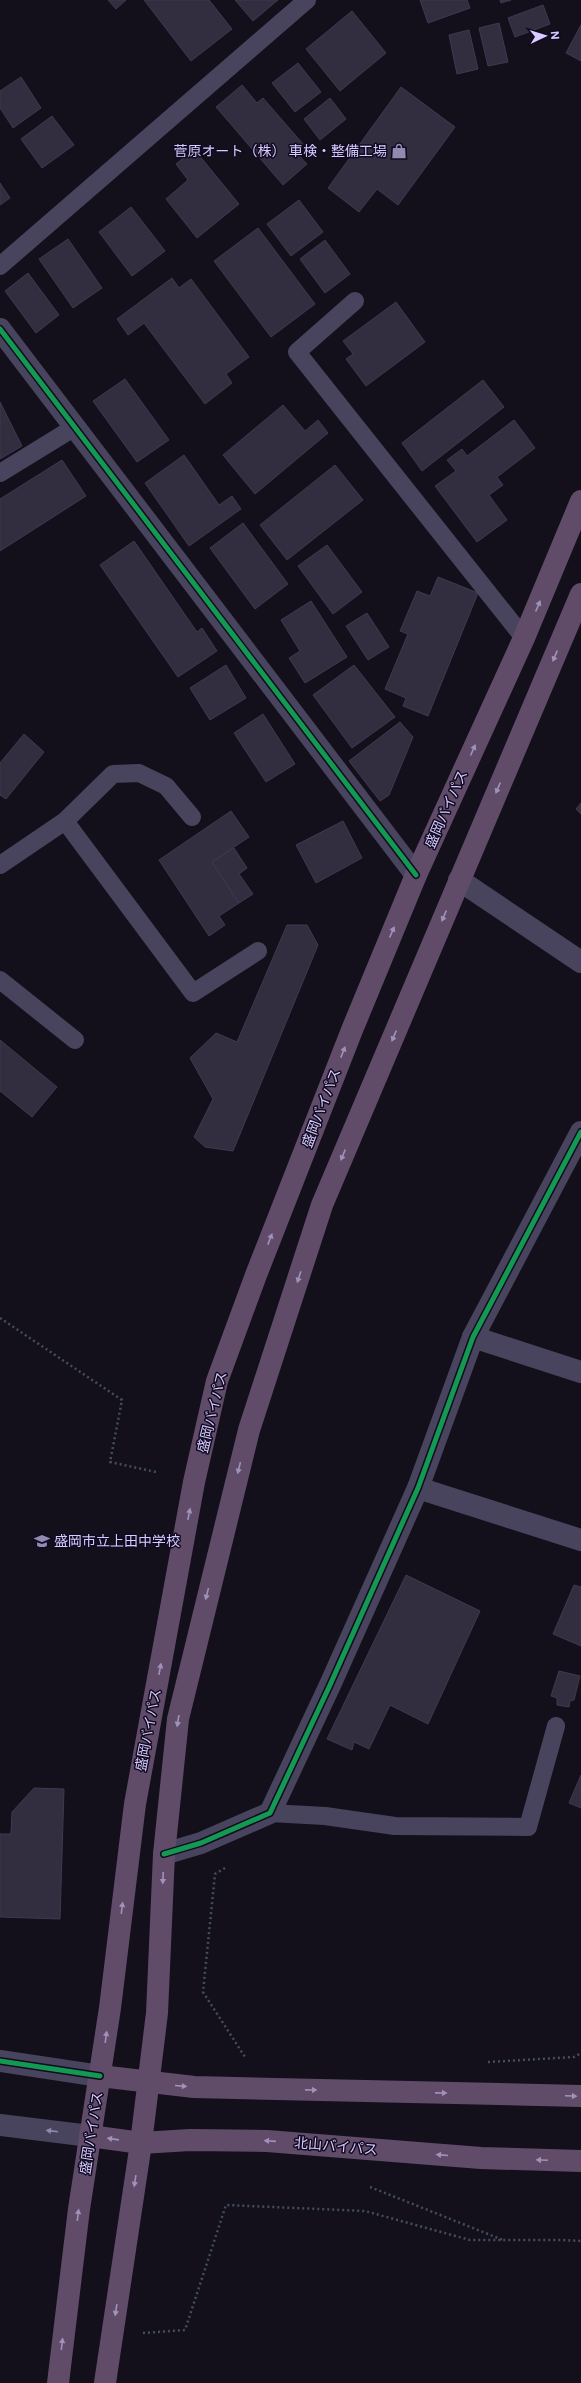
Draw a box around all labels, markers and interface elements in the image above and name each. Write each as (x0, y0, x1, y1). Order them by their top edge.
north arrow (525, 16, 565, 56)
text: N (549, 31, 561, 40)
shop icon: 菅原オート（株） 車検・整備工場 (390, 142, 408, 160)
place label: 菅原オート（株） 車検・整備工場 (174, 143, 387, 159)
one-way arrow (535, 599, 541, 611)
one-way arrow (551, 650, 557, 662)
one-way arrow (470, 744, 476, 756)
street label: 盛岡バイパス (422, 767, 470, 851)
one-way arrow (495, 783, 501, 795)
one-way arrow (441, 910, 447, 921)
one-way arrow (390, 926, 396, 938)
one-way arrow (390, 1030, 396, 1042)
one-way arrow (340, 1047, 346, 1058)
street label: 盛岡バイパス (299, 1066, 343, 1150)
one-way arrow (340, 1150, 346, 1161)
one-way arrow (267, 1232, 273, 1244)
one-way arrow (295, 1272, 301, 1284)
street label: 盛岡バイパス (194, 1369, 230, 1455)
one-way arrow (236, 1462, 242, 1474)
one-way arrow (186, 1508, 192, 1520)
school or university icon: 盛岡市立上田中学校 (33, 1532, 51, 1550)
place label: 盛岡市立上田中学校 (54, 1533, 180, 1549)
one-way arrow (204, 1588, 210, 1600)
one-way arrow (157, 1663, 163, 1675)
street label: 盛岡バイパス (132, 1687, 164, 1773)
one-way arrow (175, 1715, 181, 1727)
one-way arrow (159, 1872, 166, 1884)
one-way arrow (119, 1902, 125, 1914)
one-way arrow (103, 2031, 109, 2043)
one-way arrow (175, 2082, 187, 2089)
one-way arrow (305, 2087, 318, 2093)
one-way arrow (435, 2089, 447, 2096)
street label: 盛岡バイパス (77, 2090, 105, 2176)
one-way arrow (565, 2093, 578, 2099)
one-way arrow (46, 2128, 58, 2134)
street label: 北山バイパス (294, 2134, 378, 2158)
one-way arrow (107, 2136, 119, 2142)
one-way arrow (264, 2138, 276, 2145)
one-way arrow (436, 2152, 448, 2159)
one-way arrow (535, 2157, 548, 2163)
one-way arrow (132, 2175, 138, 2187)
one-way arrow (75, 2209, 81, 2221)
one-way arrow (113, 2304, 119, 2316)
one-way arrow (59, 2338, 66, 2350)

